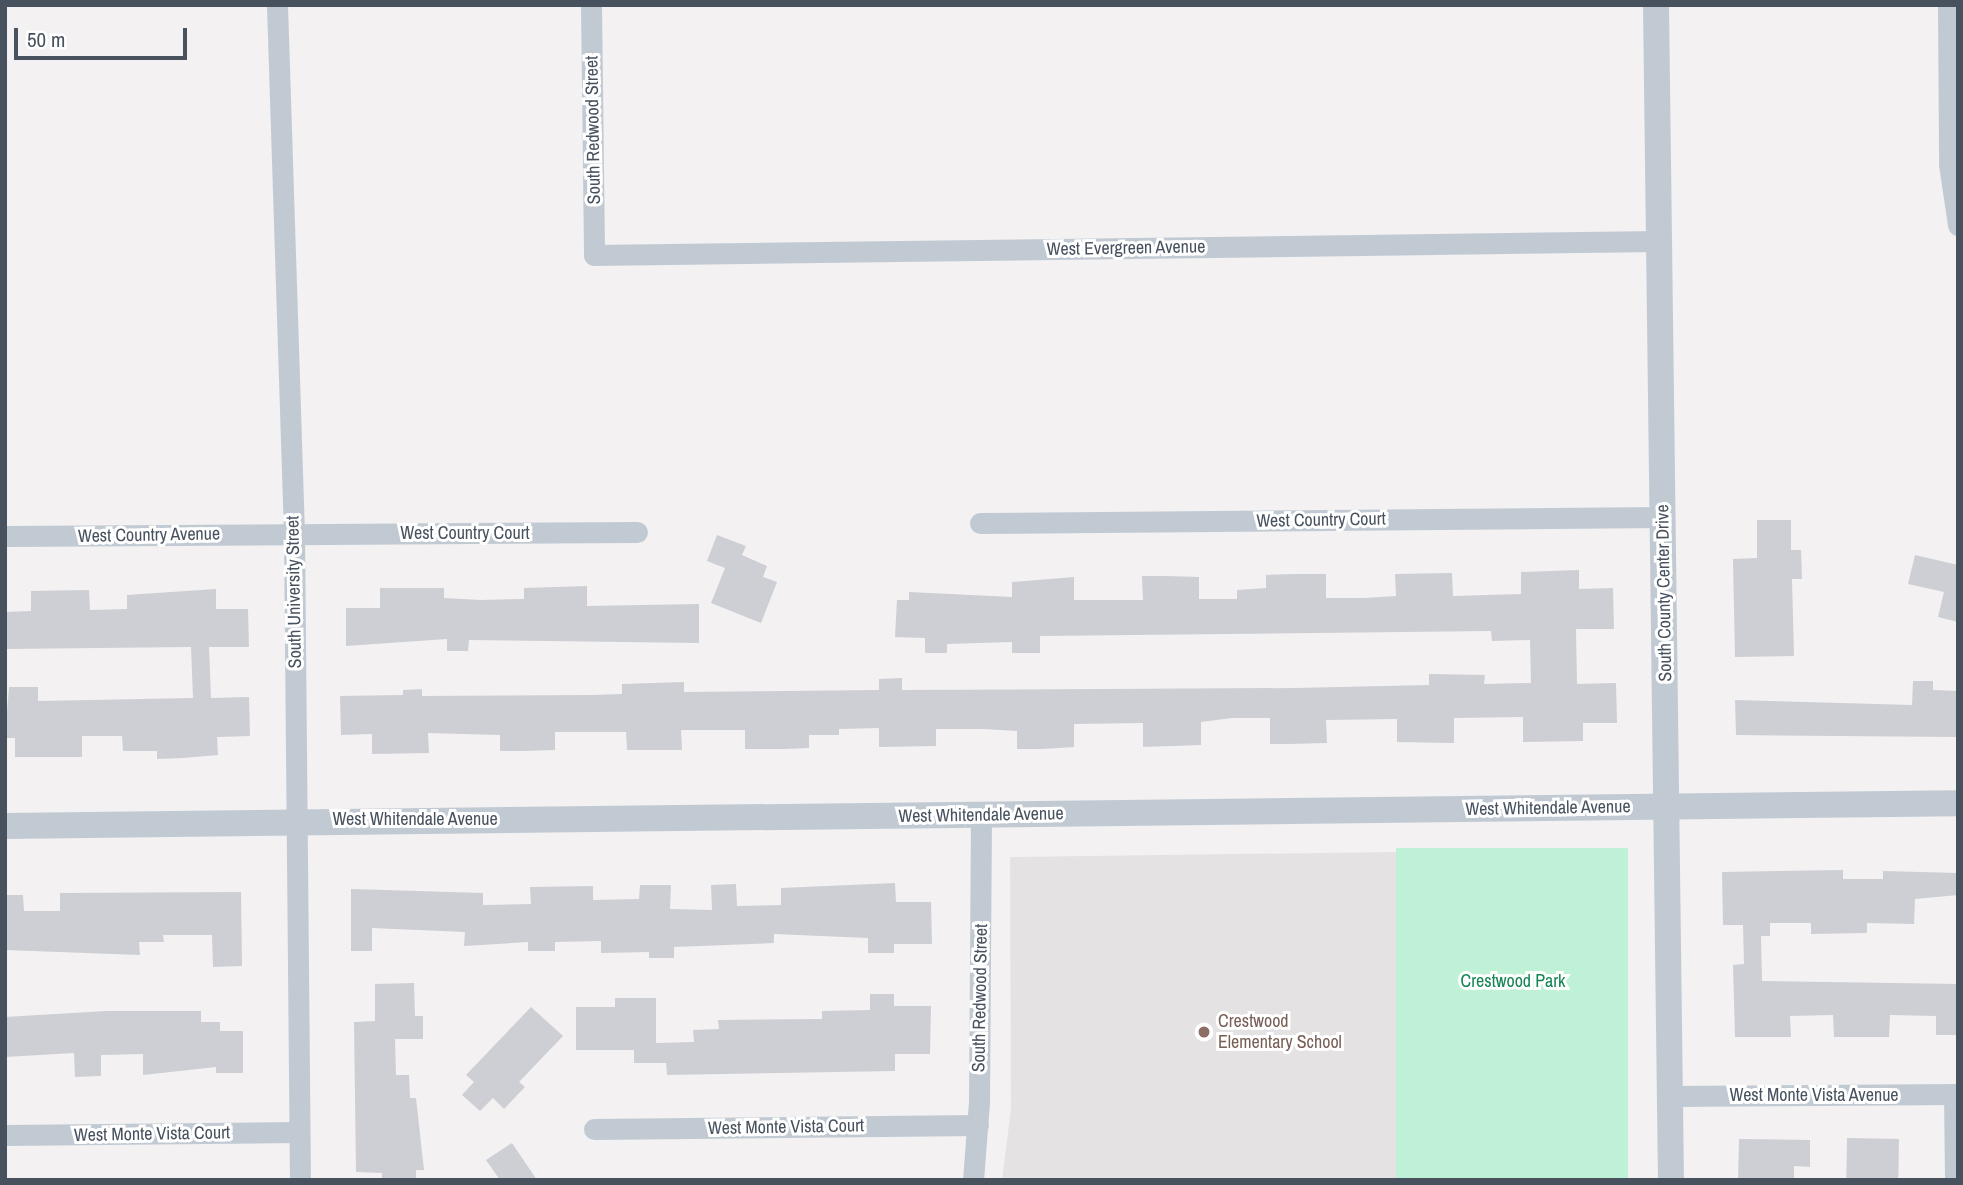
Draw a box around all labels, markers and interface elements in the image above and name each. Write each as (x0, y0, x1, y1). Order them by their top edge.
scale bar (18, 14, 191, 58)
text: 50 m (27, 25, 65, 54)
street label: South Redwood Street (581, 56, 605, 204)
street label: West Evergreen Avenue (1046, 236, 1206, 260)
street label: South County Center Drive (1652, 504, 1676, 682)
street label: West Country Court (1256, 508, 1386, 532)
street label: South University Street (282, 516, 306, 668)
street label: West Country Court (400, 522, 530, 544)
street label: West Country Avenue (77, 523, 221, 547)
street label: West Whitendale Avenue (1465, 796, 1631, 820)
street label: West Whitendale Avenue (898, 803, 1064, 827)
street label: West Whitendale Avenue (332, 808, 498, 830)
street label: South Redwood Street (968, 924, 992, 1072)
park label: Crestwood Park (1461, 970, 1565, 992)
place label: Crestwood Elementary School (1218, 1011, 1342, 1054)
marker: Crestwood Elementary School (1196, 1024, 1212, 1040)
street label: West Monte Vista Avenue (1729, 1084, 1899, 1106)
street label: West Monte Vista Court (708, 1115, 864, 1139)
street label: West Monte Vista Court (74, 1122, 230, 1146)

